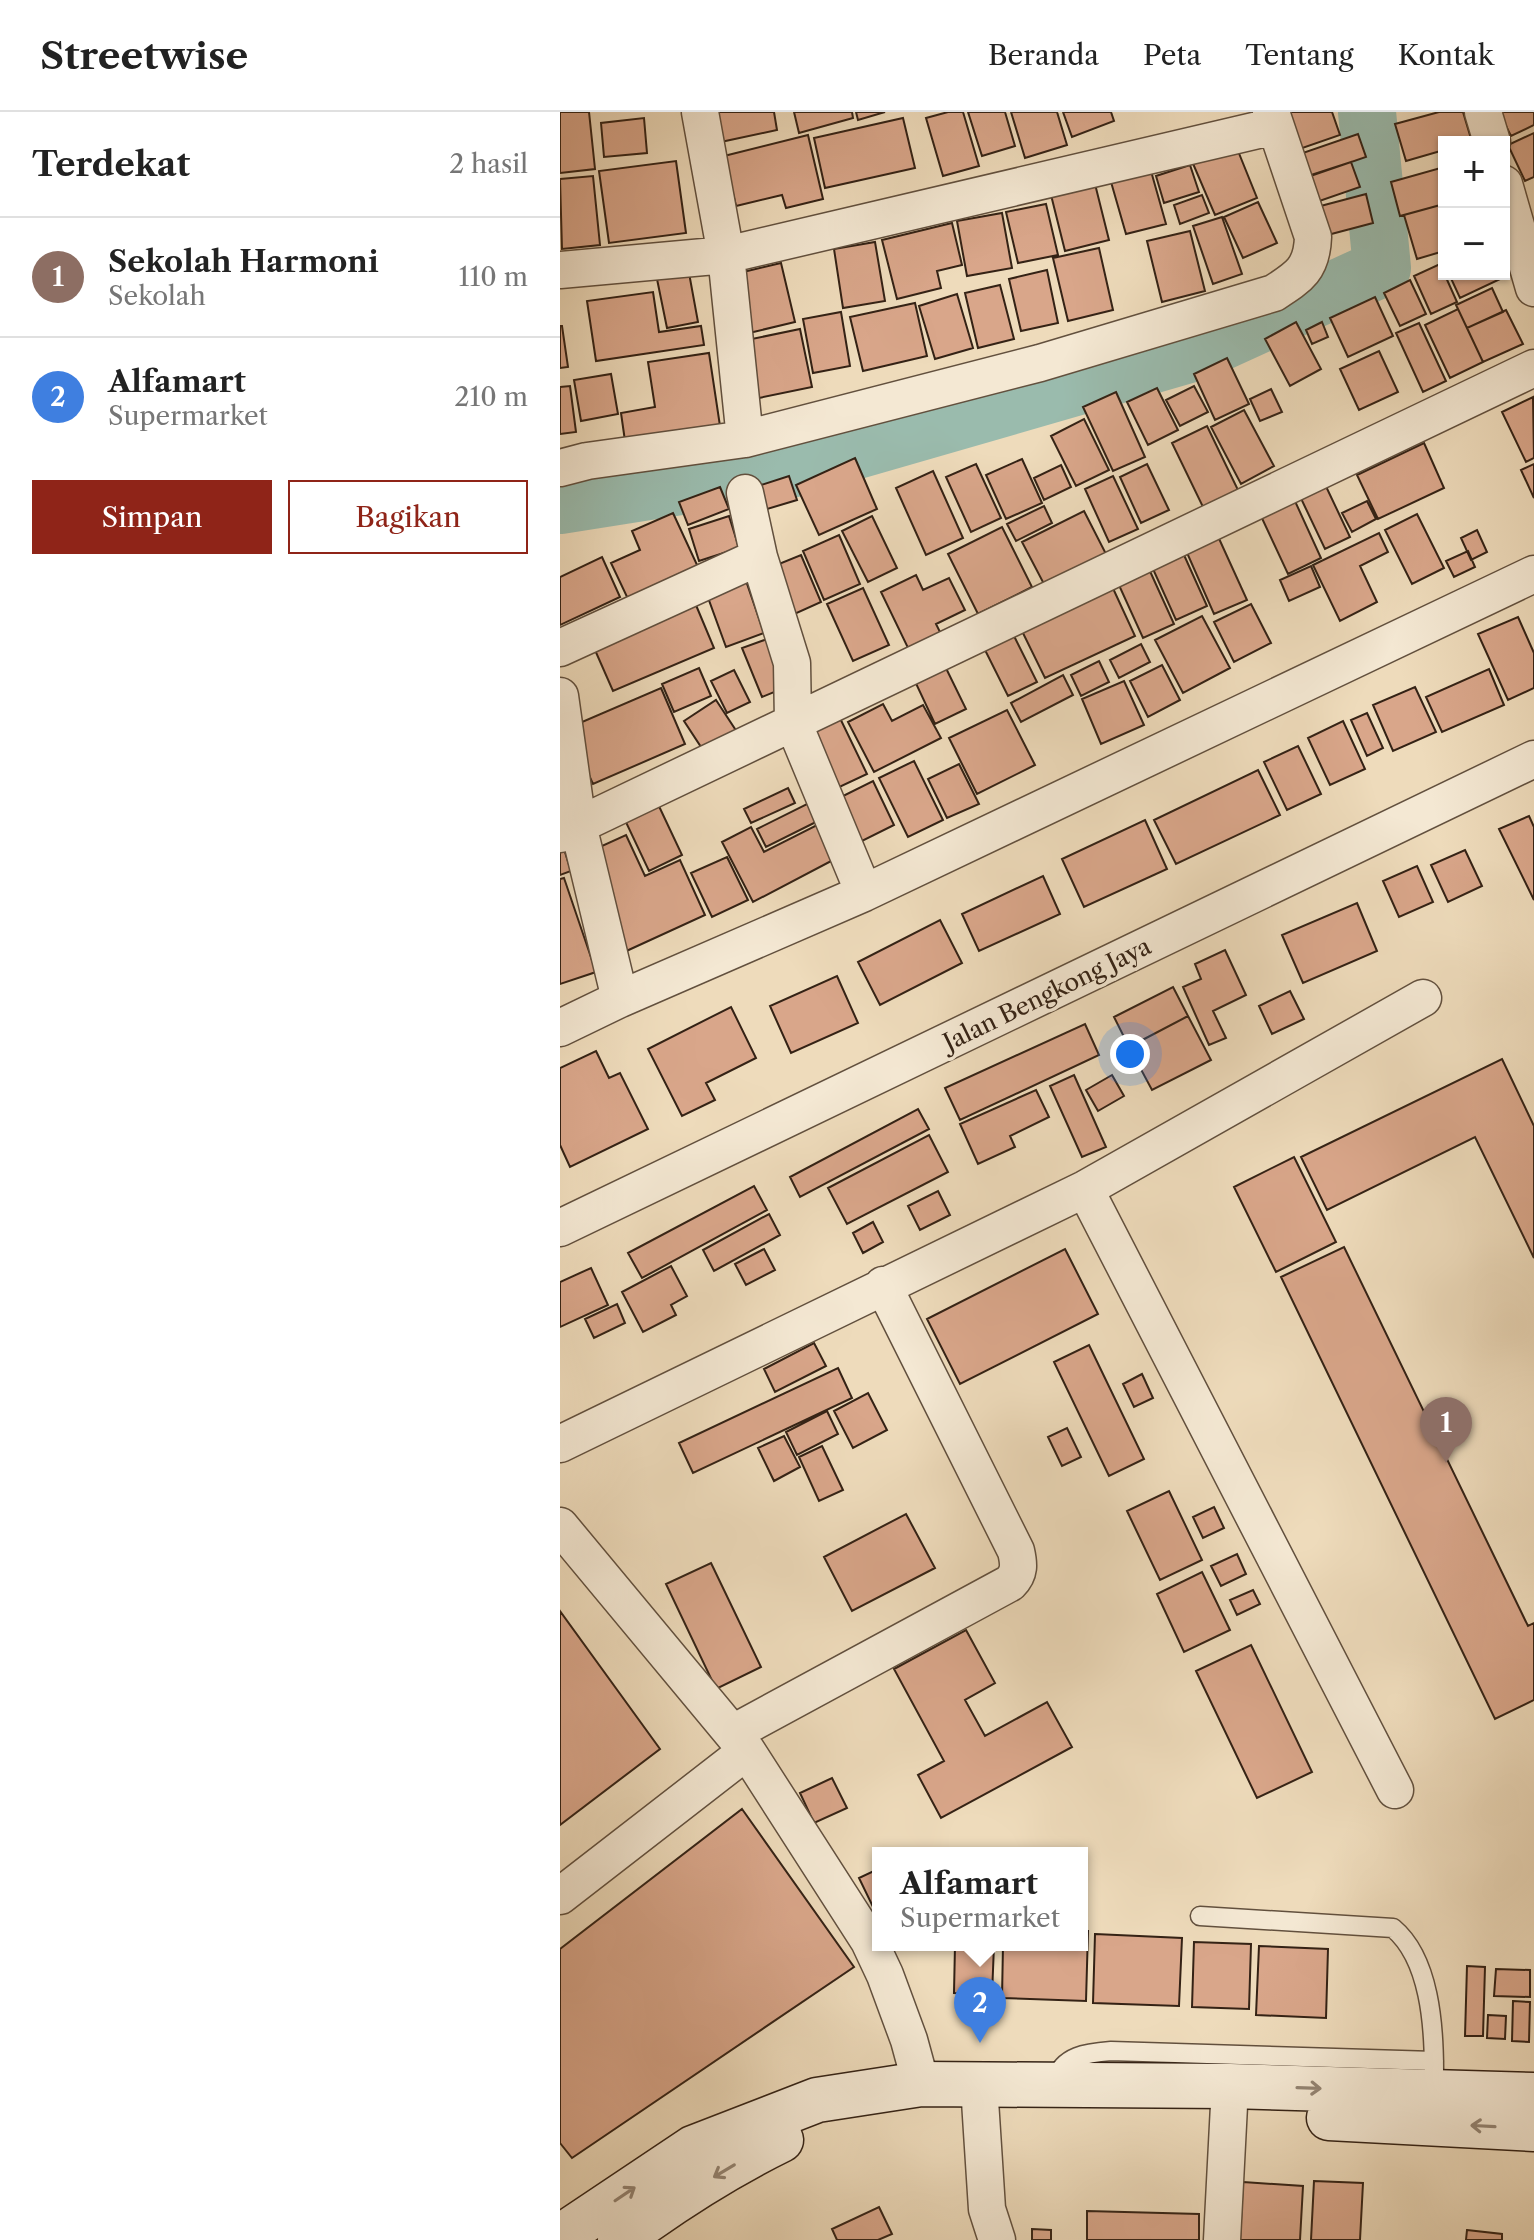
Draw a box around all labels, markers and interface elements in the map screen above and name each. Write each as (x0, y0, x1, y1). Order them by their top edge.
text: Streetwise (40, 32, 248, 79)
text: Beranda (988, 38, 1099, 72)
text: Peta (1143, 38, 1201, 72)
text: Tentang (1245, 38, 1354, 72)
text: Kontak (1398, 38, 1494, 72)
map controls (1438, 136, 1510, 280)
button: + (1438, 136, 1510, 208)
text: Terdekat (32, 143, 190, 185)
text: 2 hasil (449, 148, 528, 180)
button: − (1438, 208, 1510, 280)
text: Sekolah Harmoni (108, 243, 379, 280)
text: 1 (52, 261, 64, 293)
text: 110 m (459, 261, 528, 293)
text: Sekolah (108, 280, 206, 312)
text: Alfamart (108, 363, 246, 400)
text: 2 (50, 381, 66, 413)
text: 210 m (455, 381, 528, 413)
text: Supermarket (108, 400, 268, 432)
button: Simpan (32, 480, 272, 554)
button: Bagikan (288, 480, 528, 554)
street label: Jalan Bengkong Jaya (935, 931, 1156, 1059)
your location (1110, 1034, 1150, 1074)
pin: 1 (1420, 1397, 1472, 1463)
popup (872, 1847, 1088, 1951)
text: Alfamart (900, 1865, 1038, 1902)
text: Supermarket (900, 1902, 1060, 1934)
pin: 2 (954, 1977, 1006, 2043)
one-way arrow (1295, 2081, 1322, 2096)
one-way arrow (1470, 2119, 1497, 2134)
one-way arrow (713, 2163, 736, 2179)
one-way arrow (613, 2185, 636, 2201)

